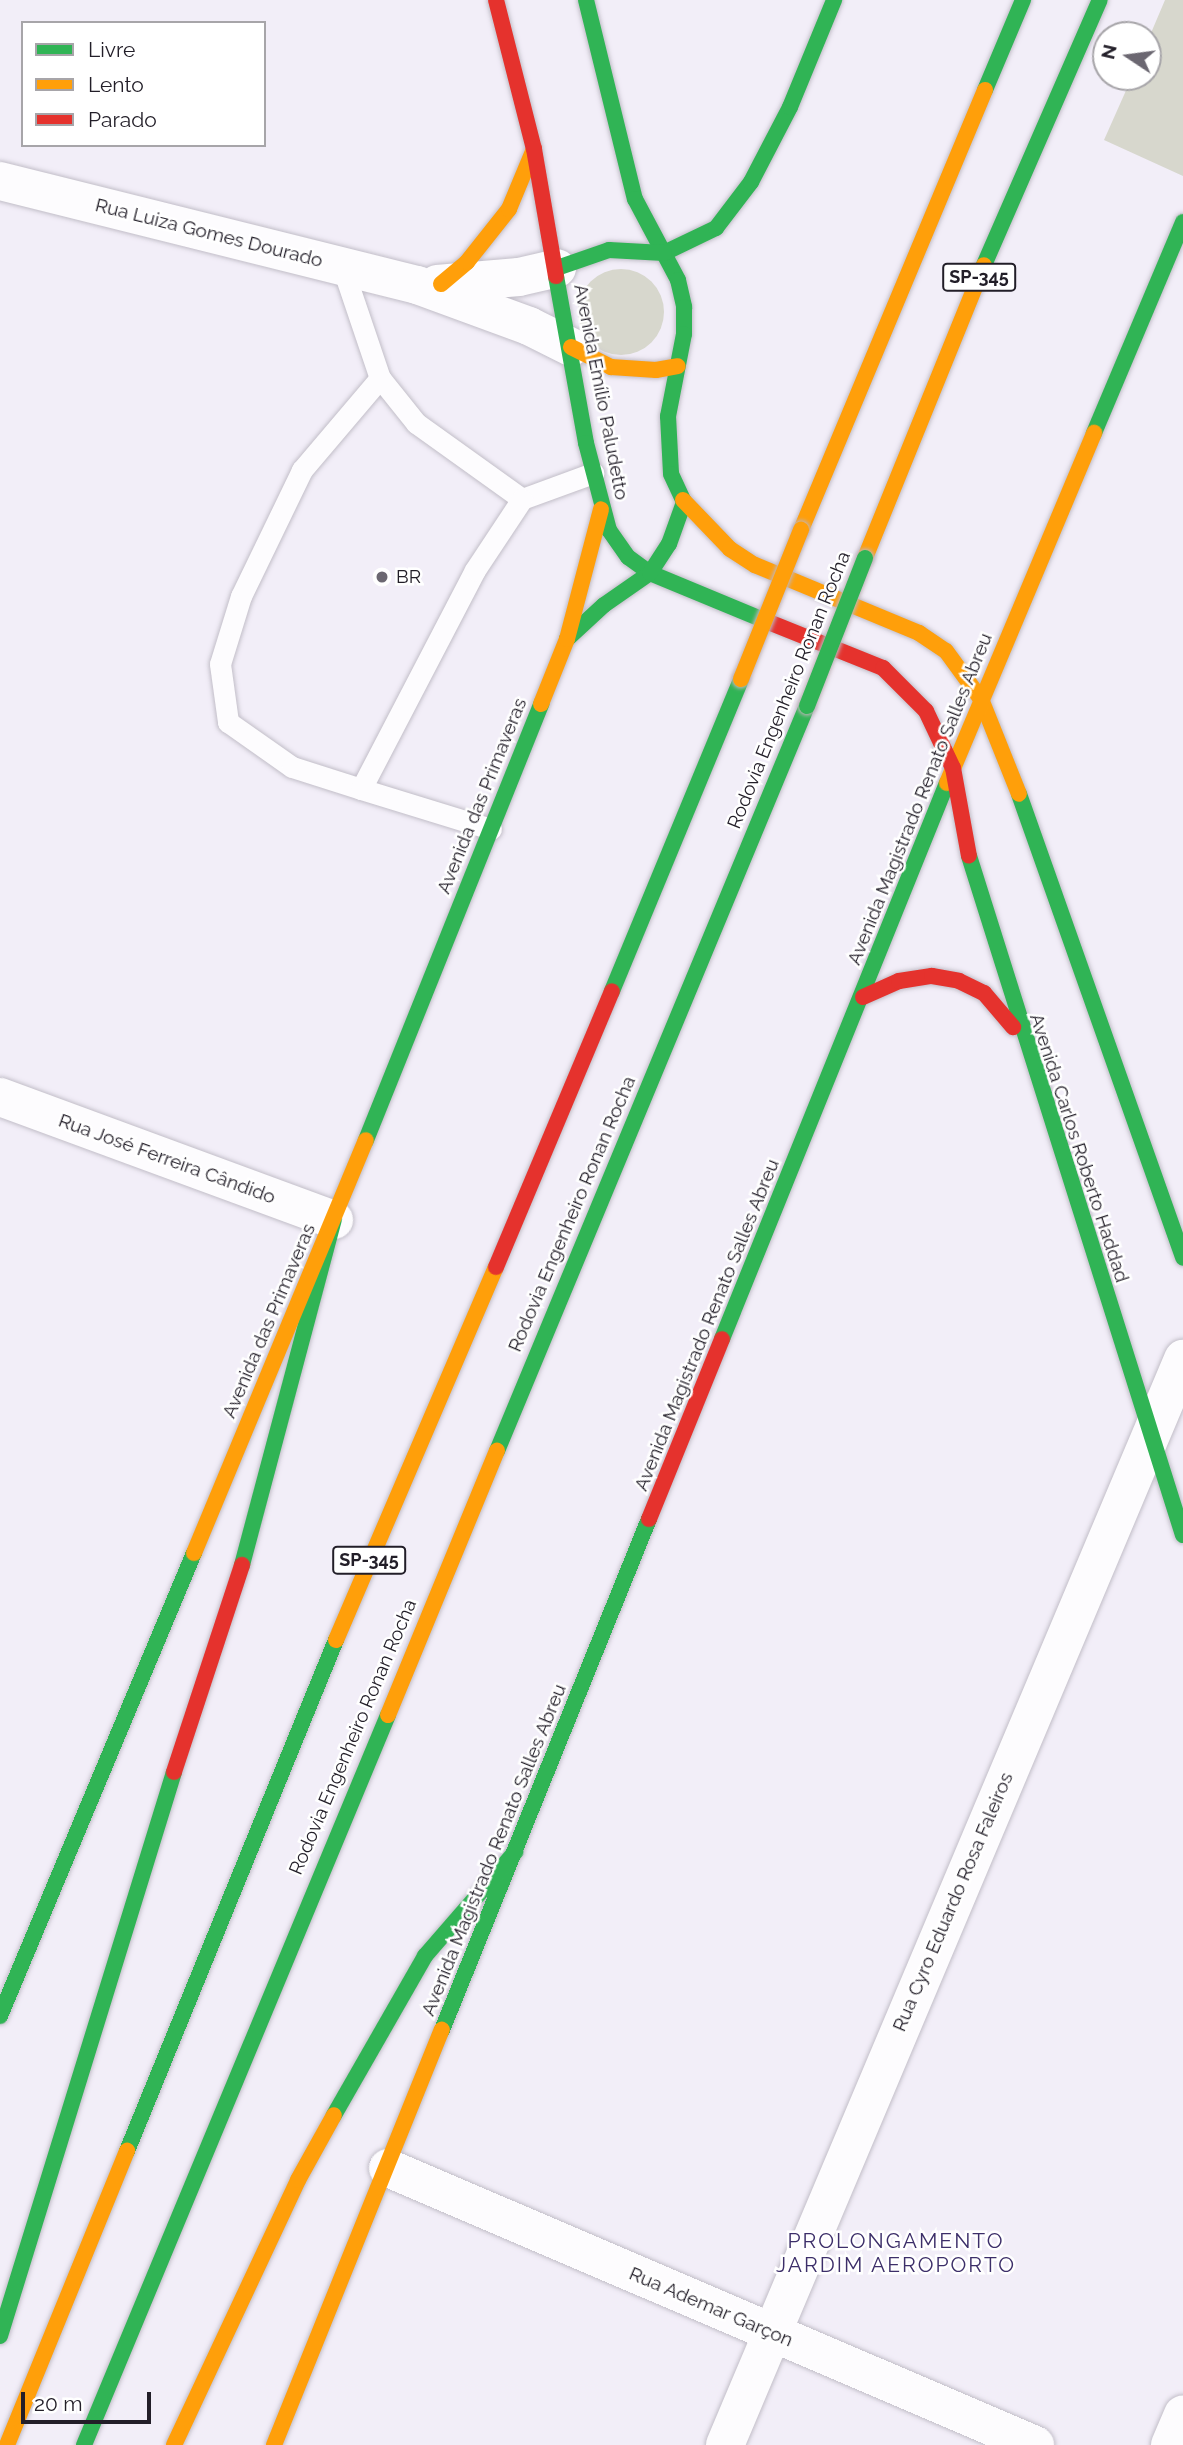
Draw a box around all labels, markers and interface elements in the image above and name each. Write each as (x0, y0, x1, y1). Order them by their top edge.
legend (21, 21, 266, 147)
north arrow (1092, 21, 1162, 91)
text: Livre (88, 37, 135, 62)
text: N (1096, 42, 1121, 61)
text: Lento (88, 72, 144, 97)
text: Parado (88, 107, 157, 132)
street label: Rua Luiza Gomes Dourado (93, 194, 325, 272)
road number: SP-345 (940, 262, 1018, 292)
street label: Avenida Emílio Paludetto (569, 282, 633, 502)
street label: Rodovia Engenheiro Ronan Rocha (723, 548, 855, 832)
place label: BR (396, 566, 421, 588)
marker: BR (374, 569, 390, 585)
street label: Avenida Magistrado Renato Salles Abreu (843, 629, 997, 969)
street label: Avenida das Primaveras (432, 695, 532, 897)
street label: Avenida Carlos Roberto Haddad (1025, 1011, 1133, 1285)
street label: Rodovia Engenheiro Ronan Rocha (503, 1073, 641, 1355)
street label: Rua José Ferreira Cândido (55, 1109, 279, 1209)
street label: Avenida Magistrado Renato Salles Abreu (630, 1155, 784, 1495)
street label: Avenida das Primaveras (218, 1220, 320, 1422)
road number: SP-345 (330, 1546, 408, 1574)
street label: Rodovia Engenheiro Ronan Rocha (284, 1596, 422, 1878)
street label: Avenida Magistrado Renato Salles Abreu (417, 1680, 571, 2020)
street label: Rua Cyro Eduardo Rosa Faleiros (888, 1769, 1018, 2035)
district label: PROLONGAMENTO JARDIM AEROPORTO (778, 2228, 1014, 2278)
street label: Rua Ademar Garçon (625, 2262, 797, 2352)
scale bar (24, 2378, 154, 2422)
text: 20 m (34, 2391, 82, 2416)

